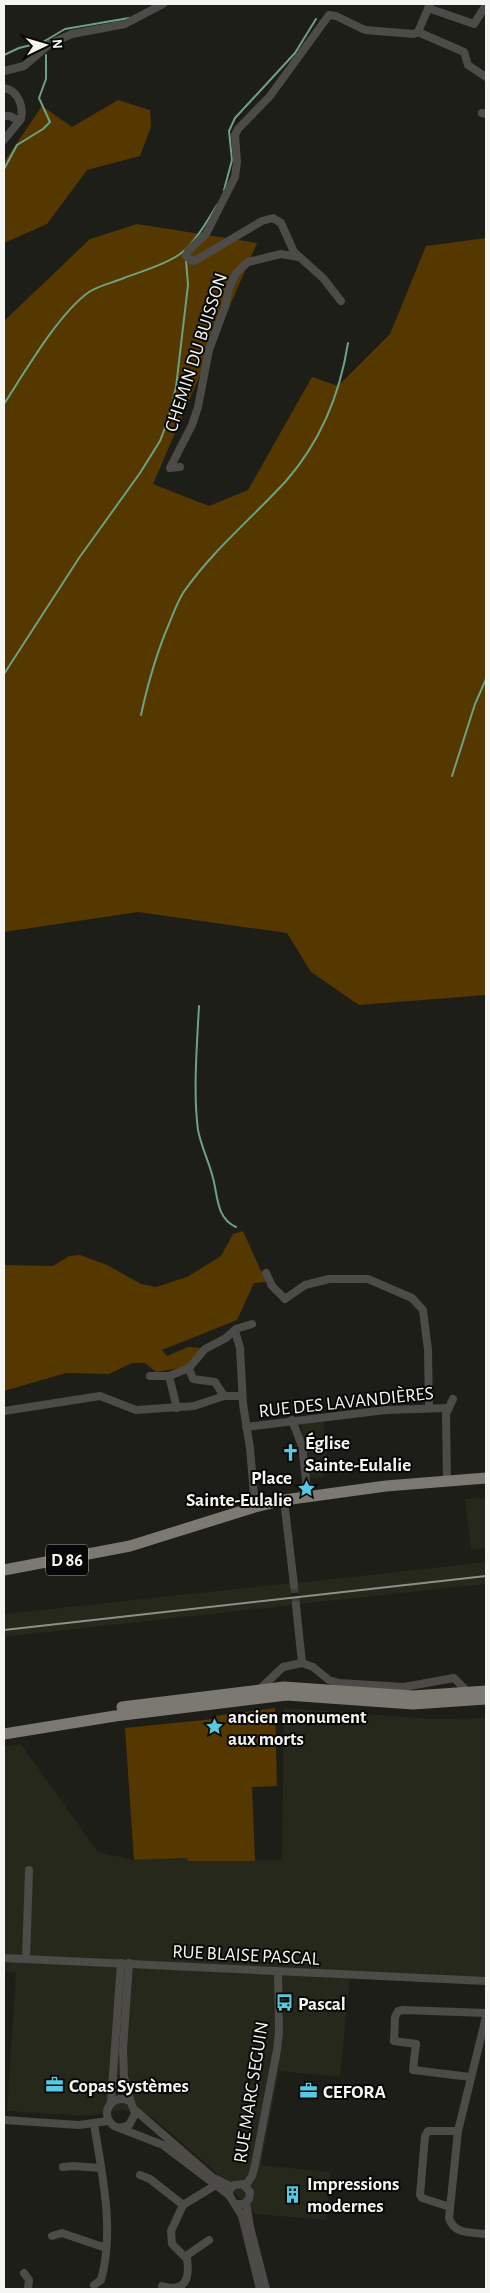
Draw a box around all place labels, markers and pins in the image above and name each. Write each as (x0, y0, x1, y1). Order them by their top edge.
place label: Église Sainte-Eulalie (305, 1432, 411, 1475)
church icon: Église Sainte-Eulalie (281, 1443, 301, 1463)
place label: Place Sainte-Eulalie (186, 1469, 292, 1510)
place icon: Place Sainte-Eulalie (296, 1478, 316, 1498)
place label: ancien monument aux morts (228, 1708, 367, 1749)
place icon: ancien monument aux morts (204, 1717, 224, 1737)
bus stop icon: Pascal (274, 1993, 294, 2013)
place label: Pascal (298, 1995, 346, 2014)
office icon: Copas Systèmes (45, 2075, 65, 2095)
place label: Copas Systèmes (69, 2077, 189, 2096)
office icon: CEFORA (299, 2081, 319, 2101)
place label: CEFORA (323, 2083, 386, 2102)
place label: Impressions modernes (307, 2175, 399, 2216)
building icon: Impressions modernes (283, 2184, 303, 2204)

